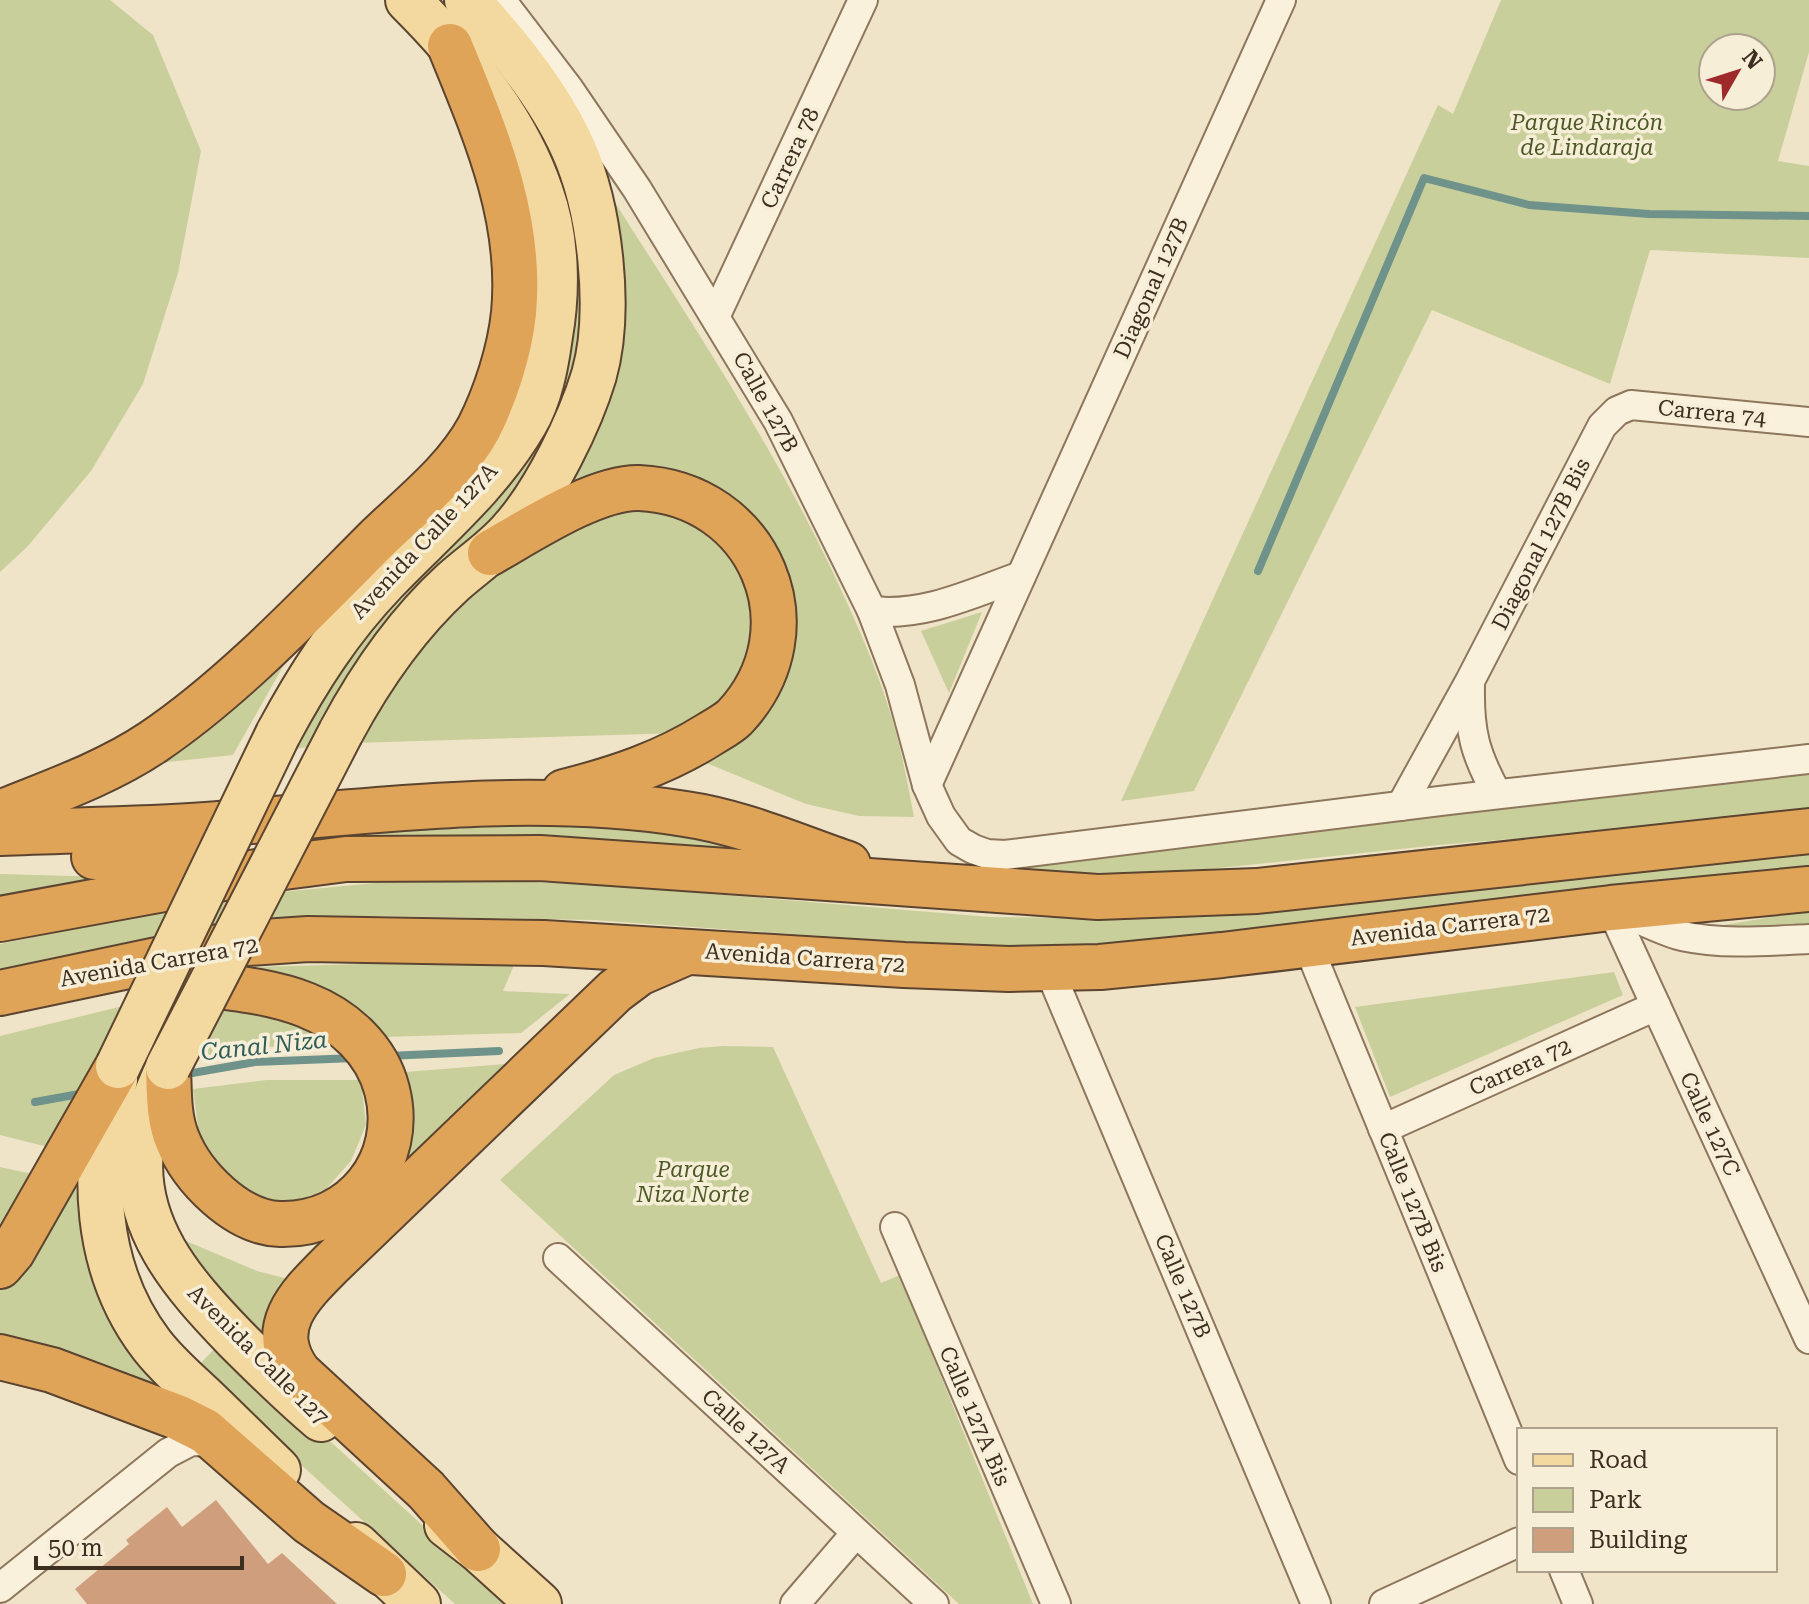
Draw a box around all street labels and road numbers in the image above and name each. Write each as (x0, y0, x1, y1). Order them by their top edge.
street label: Carrera 78 (756, 104, 824, 212)
street label: Diagonal 127B (1109, 214, 1193, 362)
street label: Calle 127B (728, 348, 804, 456)
street label: Carrera 74 (1657, 395, 1768, 431)
street label: Diagonal 127B Bis (1487, 454, 1595, 634)
street label: Avenida Calle 127A (346, 458, 503, 624)
street label: Avenida Carrera 72 (1349, 901, 1551, 951)
street label: Avenida Carrera 72 (58, 932, 260, 992)
street label: Avenida Carrera 72 (704, 939, 906, 977)
street label: Carrera 72 (1465, 1033, 1575, 1101)
street label: Calle 127C (1675, 1068, 1745, 1180)
street label: Calle 127B Bis (1374, 1128, 1452, 1276)
street label: Calle 127B (1150, 1230, 1216, 1342)
street label: Avenida Calle 127 (183, 1280, 333, 1430)
street label: Calle 127A Bis (934, 1342, 1016, 1490)
street label: Calle 127A (697, 1384, 796, 1479)

